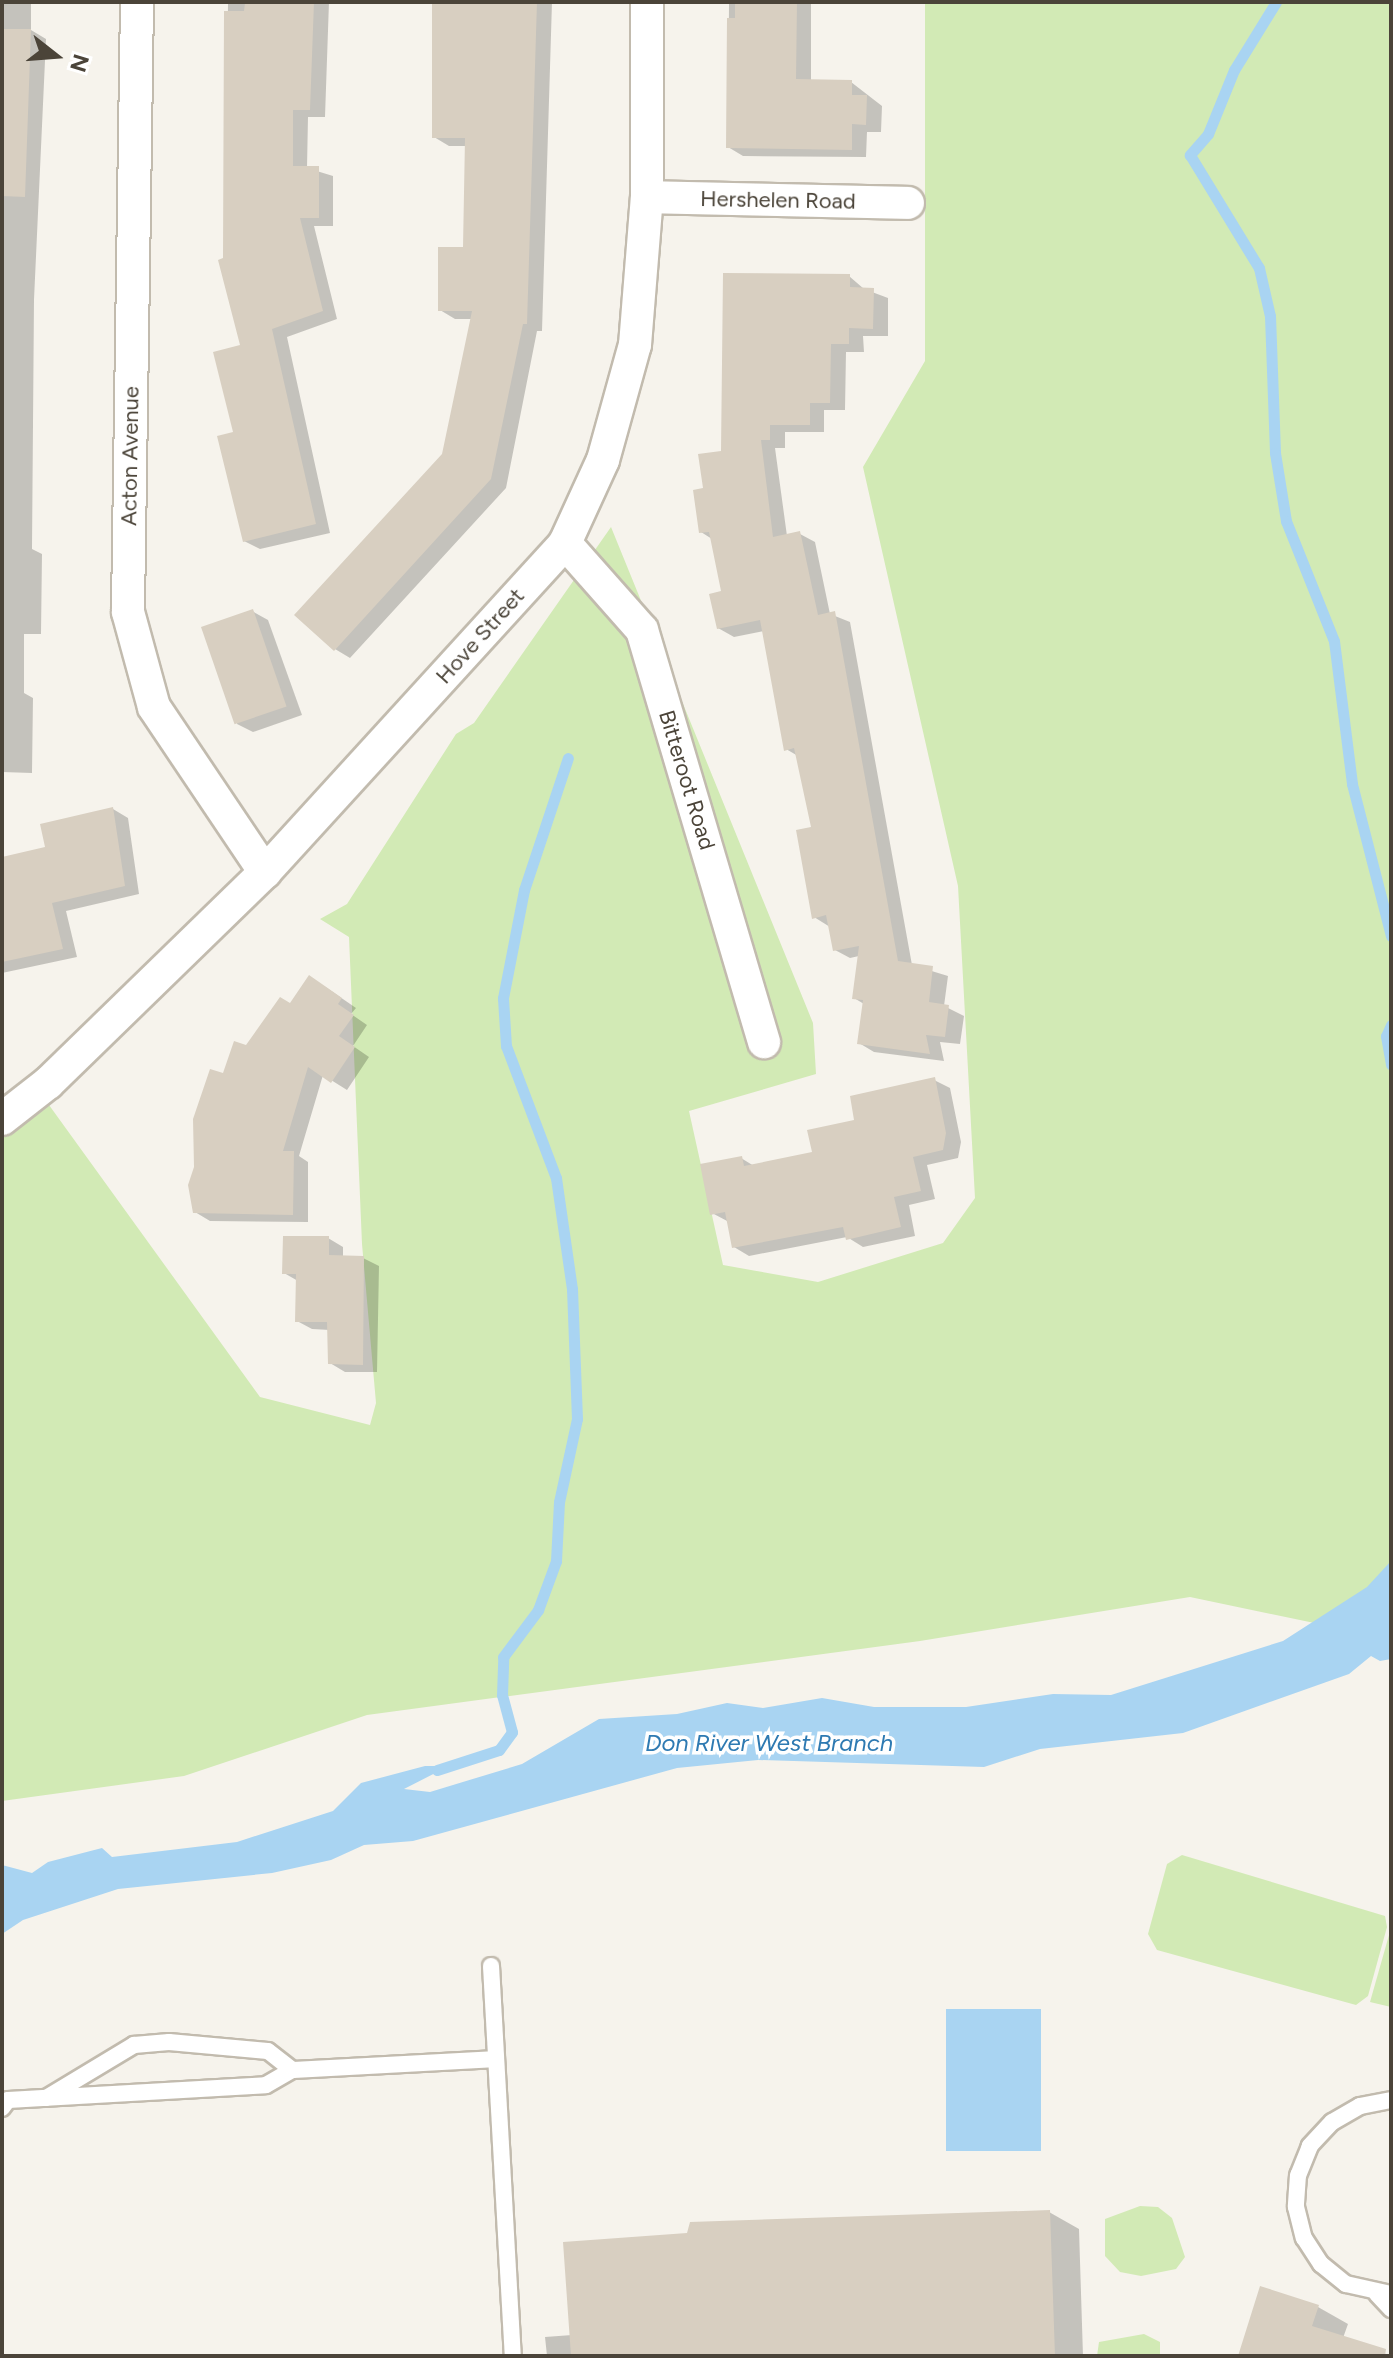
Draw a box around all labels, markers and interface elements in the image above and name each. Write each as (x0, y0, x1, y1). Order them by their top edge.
north arrow (16, 16, 96, 96)
text: N (64, 51, 95, 75)
street label: Hershelen Road (700, 185, 856, 215)
street label: Acton Avenue (116, 386, 144, 526)
street label: Hove Street (430, 583, 530, 689)
street label: Bitteroot Road (653, 707, 721, 853)
water label: Don River West Branch (645, 1729, 893, 1757)

